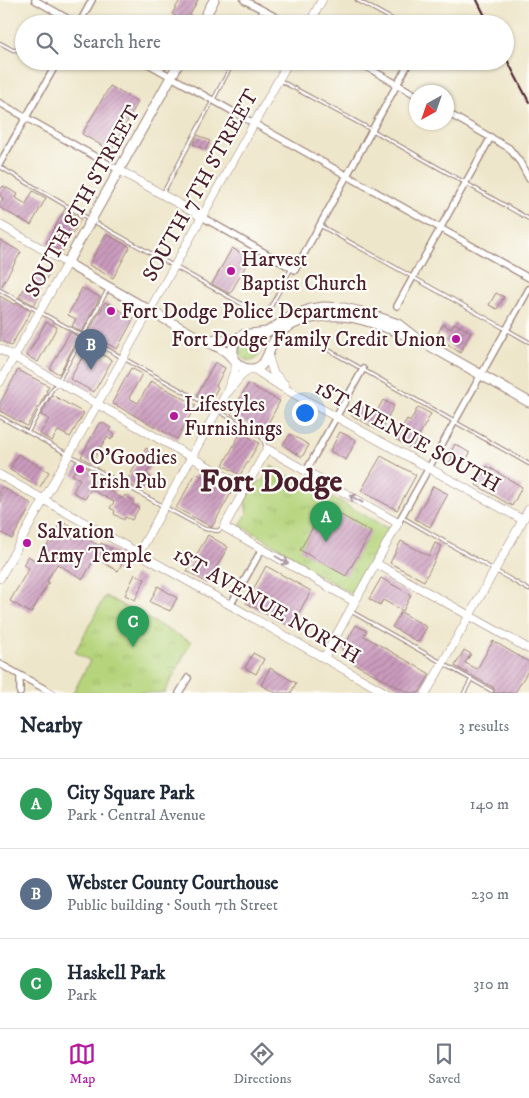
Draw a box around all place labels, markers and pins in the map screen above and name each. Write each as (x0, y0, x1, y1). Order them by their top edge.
place label: Harvest Baptist Church (241, 247, 367, 297)
marker: Harvest Baptist Church (225, 265, 237, 277)
place label: Fort Dodge Police Department (121, 299, 379, 325)
marker: Fort Dodge Police Department (105, 305, 117, 317)
place label: Fort Dodge Family Credit Union (171, 327, 446, 353)
pin: B (75, 329, 107, 370)
marker: Fort Dodge Family Credit Union (450, 333, 462, 345)
place label: Lifestyles Furnishings (184, 392, 282, 442)
marker: Lifestyles Furnishings (168, 410, 180, 422)
place label: O'Goodies Irish Pub (90, 445, 177, 495)
marker: O'Goodies Irish Pub (74, 463, 86, 475)
pin: A (310, 501, 342, 542)
place label: Salvation Army Temple (37, 519, 152, 569)
marker: Salvation Army Temple (21, 537, 33, 549)
pin: C (117, 606, 149, 647)

